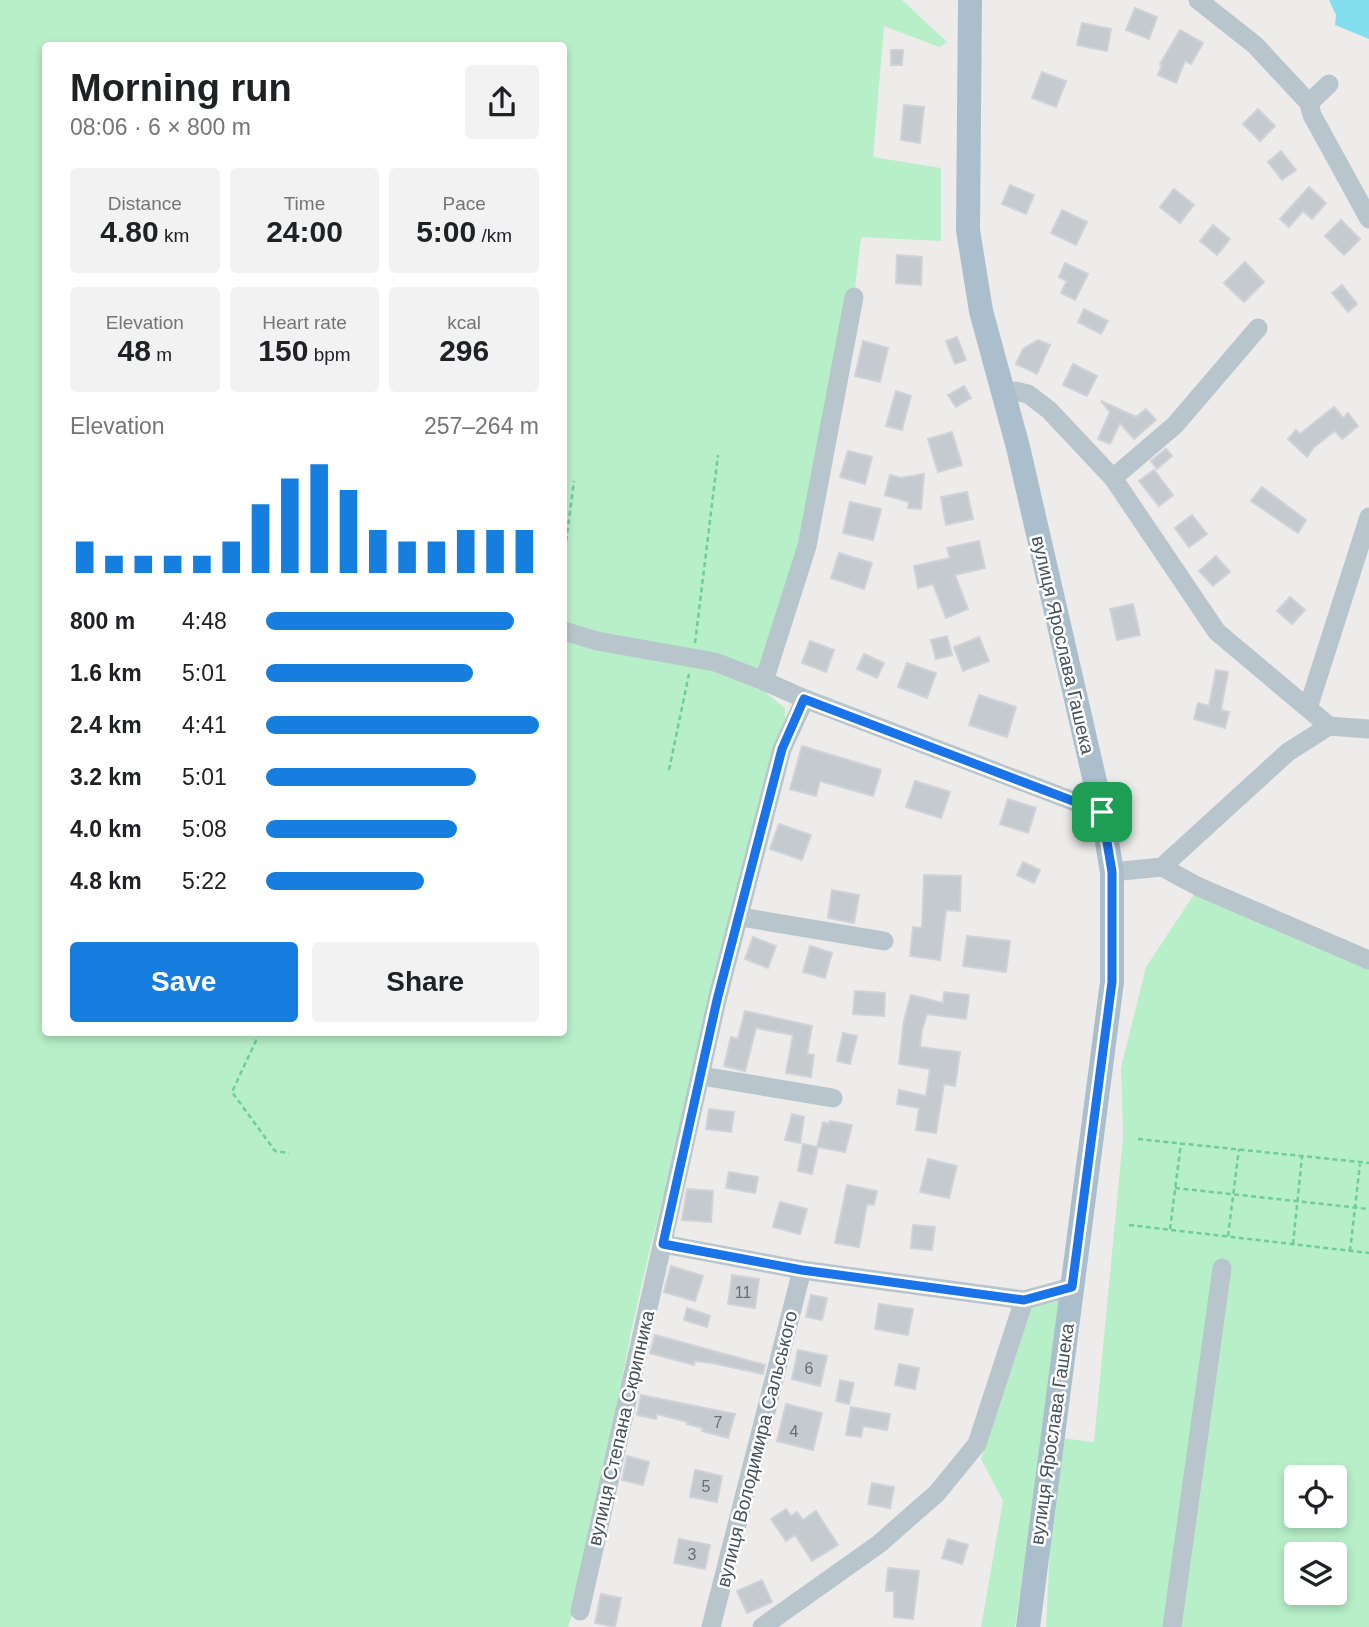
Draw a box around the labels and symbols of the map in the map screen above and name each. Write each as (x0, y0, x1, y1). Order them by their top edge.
street label: вулиця Ярослава Гашека (1028, 534, 1098, 757)
pin (1072, 782, 1132, 842)
house number: 11 (735, 1284, 751, 1301)
street label: вулиця Степана Скрипника (584, 1308, 658, 1548)
street label: вулиця Володимира Сальського (712, 1309, 802, 1589)
street label: вулиця Ярослава Гашека (1026, 1321, 1078, 1546)
house number: 6 (805, 1360, 814, 1377)
house number: 7 (714, 1414, 723, 1431)
house number: 4 (790, 1423, 799, 1440)
house number: 5 (702, 1478, 711, 1495)
house number: 3 (688, 1546, 697, 1563)

